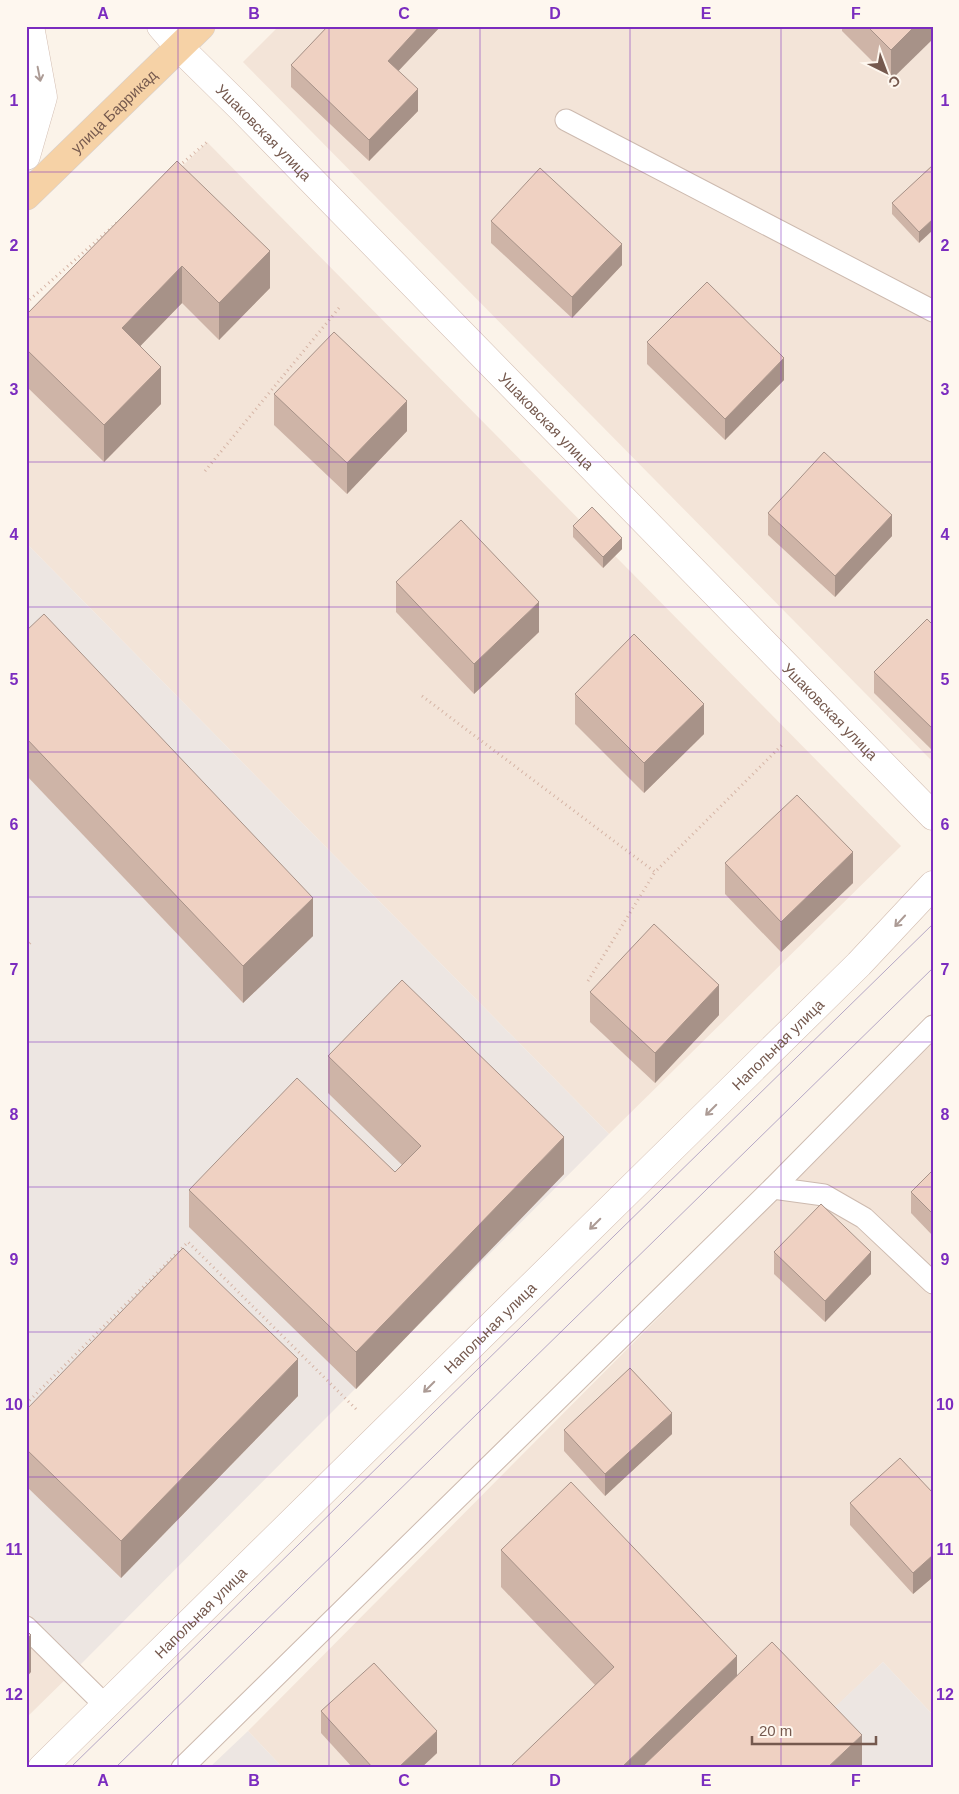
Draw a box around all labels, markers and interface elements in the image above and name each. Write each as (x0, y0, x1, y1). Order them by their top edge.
text: A (97, 5, 109, 22)
text: B (248, 5, 260, 22)
text: C (398, 5, 410, 22)
text: D (549, 5, 561, 22)
text: E (701, 5, 712, 22)
text: F (851, 5, 861, 22)
north arrow (862, 48, 912, 98)
street label: улица Баррикад (67, 65, 160, 156)
one-way arrow (35, 66, 44, 82)
text: С (886, 72, 904, 91)
street label: Ушаковская улица (213, 80, 316, 184)
text: 1 (10, 92, 19, 109)
text: 1 (941, 92, 950, 109)
text: 2 (10, 237, 19, 254)
text: 2 (941, 237, 950, 254)
street label: Ушаковская улица (496, 369, 598, 473)
text: 3 (10, 381, 19, 398)
text: 3 (941, 381, 950, 398)
text: 4 (10, 526, 19, 543)
text: 4 (941, 526, 950, 543)
street label: Ушаковская улица (780, 659, 882, 763)
text: 5 (10, 671, 19, 688)
text: 5 (941, 671, 950, 688)
text: 6 (10, 816, 19, 833)
text: 6 (941, 816, 950, 833)
one-way arrow (894, 914, 905, 927)
text: 7 (10, 961, 19, 978)
text: 7 (941, 961, 950, 978)
street label: Напольная улица (728, 995, 828, 1093)
one-way arrow (705, 1104, 717, 1116)
text: 8 (10, 1106, 19, 1123)
text: 8 (941, 1106, 950, 1123)
one-way arrow (589, 1218, 601, 1230)
text: 9 (10, 1251, 19, 1268)
text: 9 (941, 1251, 950, 1268)
street label: Напольная улица (440, 1278, 540, 1376)
one-way arrow (423, 1381, 436, 1393)
text: 10 (5, 1396, 23, 1413)
text: 10 (936, 1396, 954, 1413)
text: 11 (6, 1541, 23, 1558)
text: 11 (937, 1541, 954, 1558)
street label: Напольная улица (151, 1563, 250, 1661)
text: 12 (5, 1686, 23, 1703)
text: 12 (936, 1686, 954, 1703)
scale bar (752, 1714, 875, 1746)
text: 20 m (759, 1722, 792, 1739)
text: A (97, 1772, 109, 1789)
text: B (248, 1772, 260, 1789)
text: C (398, 1772, 410, 1789)
text: D (549, 1772, 561, 1789)
text: E (701, 1772, 712, 1789)
text: F (851, 1772, 861, 1789)

